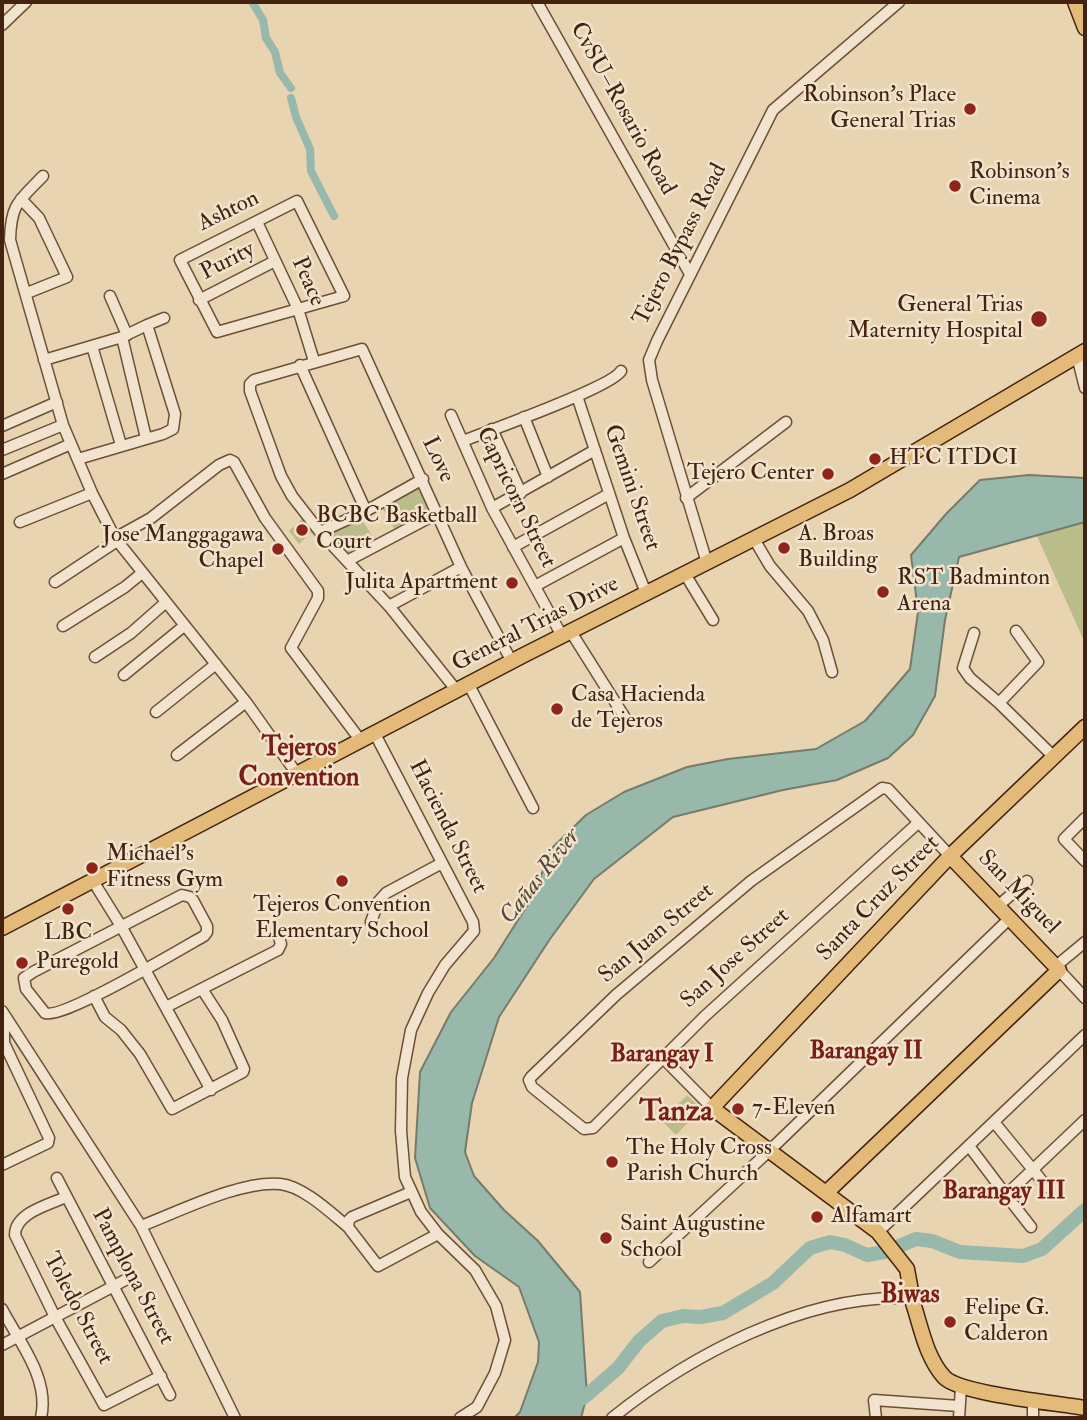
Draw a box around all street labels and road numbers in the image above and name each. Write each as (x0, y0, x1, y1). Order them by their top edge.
street label: CvSU–Rosario Road (563, 18, 681, 200)
street label: Tejero Bypass Road (628, 159, 734, 331)
street label: Ashton (194, 185, 264, 239)
street label: Purity (196, 237, 260, 287)
street label: Peace (284, 253, 330, 311)
street label: Gemini Street (597, 421, 665, 555)
street label: Capricorn Street (469, 423, 561, 573)
street label: Love (415, 433, 459, 487)
street label: General Trias Drive (448, 571, 624, 679)
street label: Hacienda Street (402, 756, 492, 898)
street label: Santa Cruz Street (812, 830, 946, 968)
street label: San Miguel (971, 845, 1065, 941)
street label: San Juan Street (594, 878, 720, 990)
street label: San Jose Street (676, 903, 796, 1015)
street label: Pamplona Street (85, 1204, 179, 1350)
street label: Toledo Street (36, 1248, 118, 1370)

